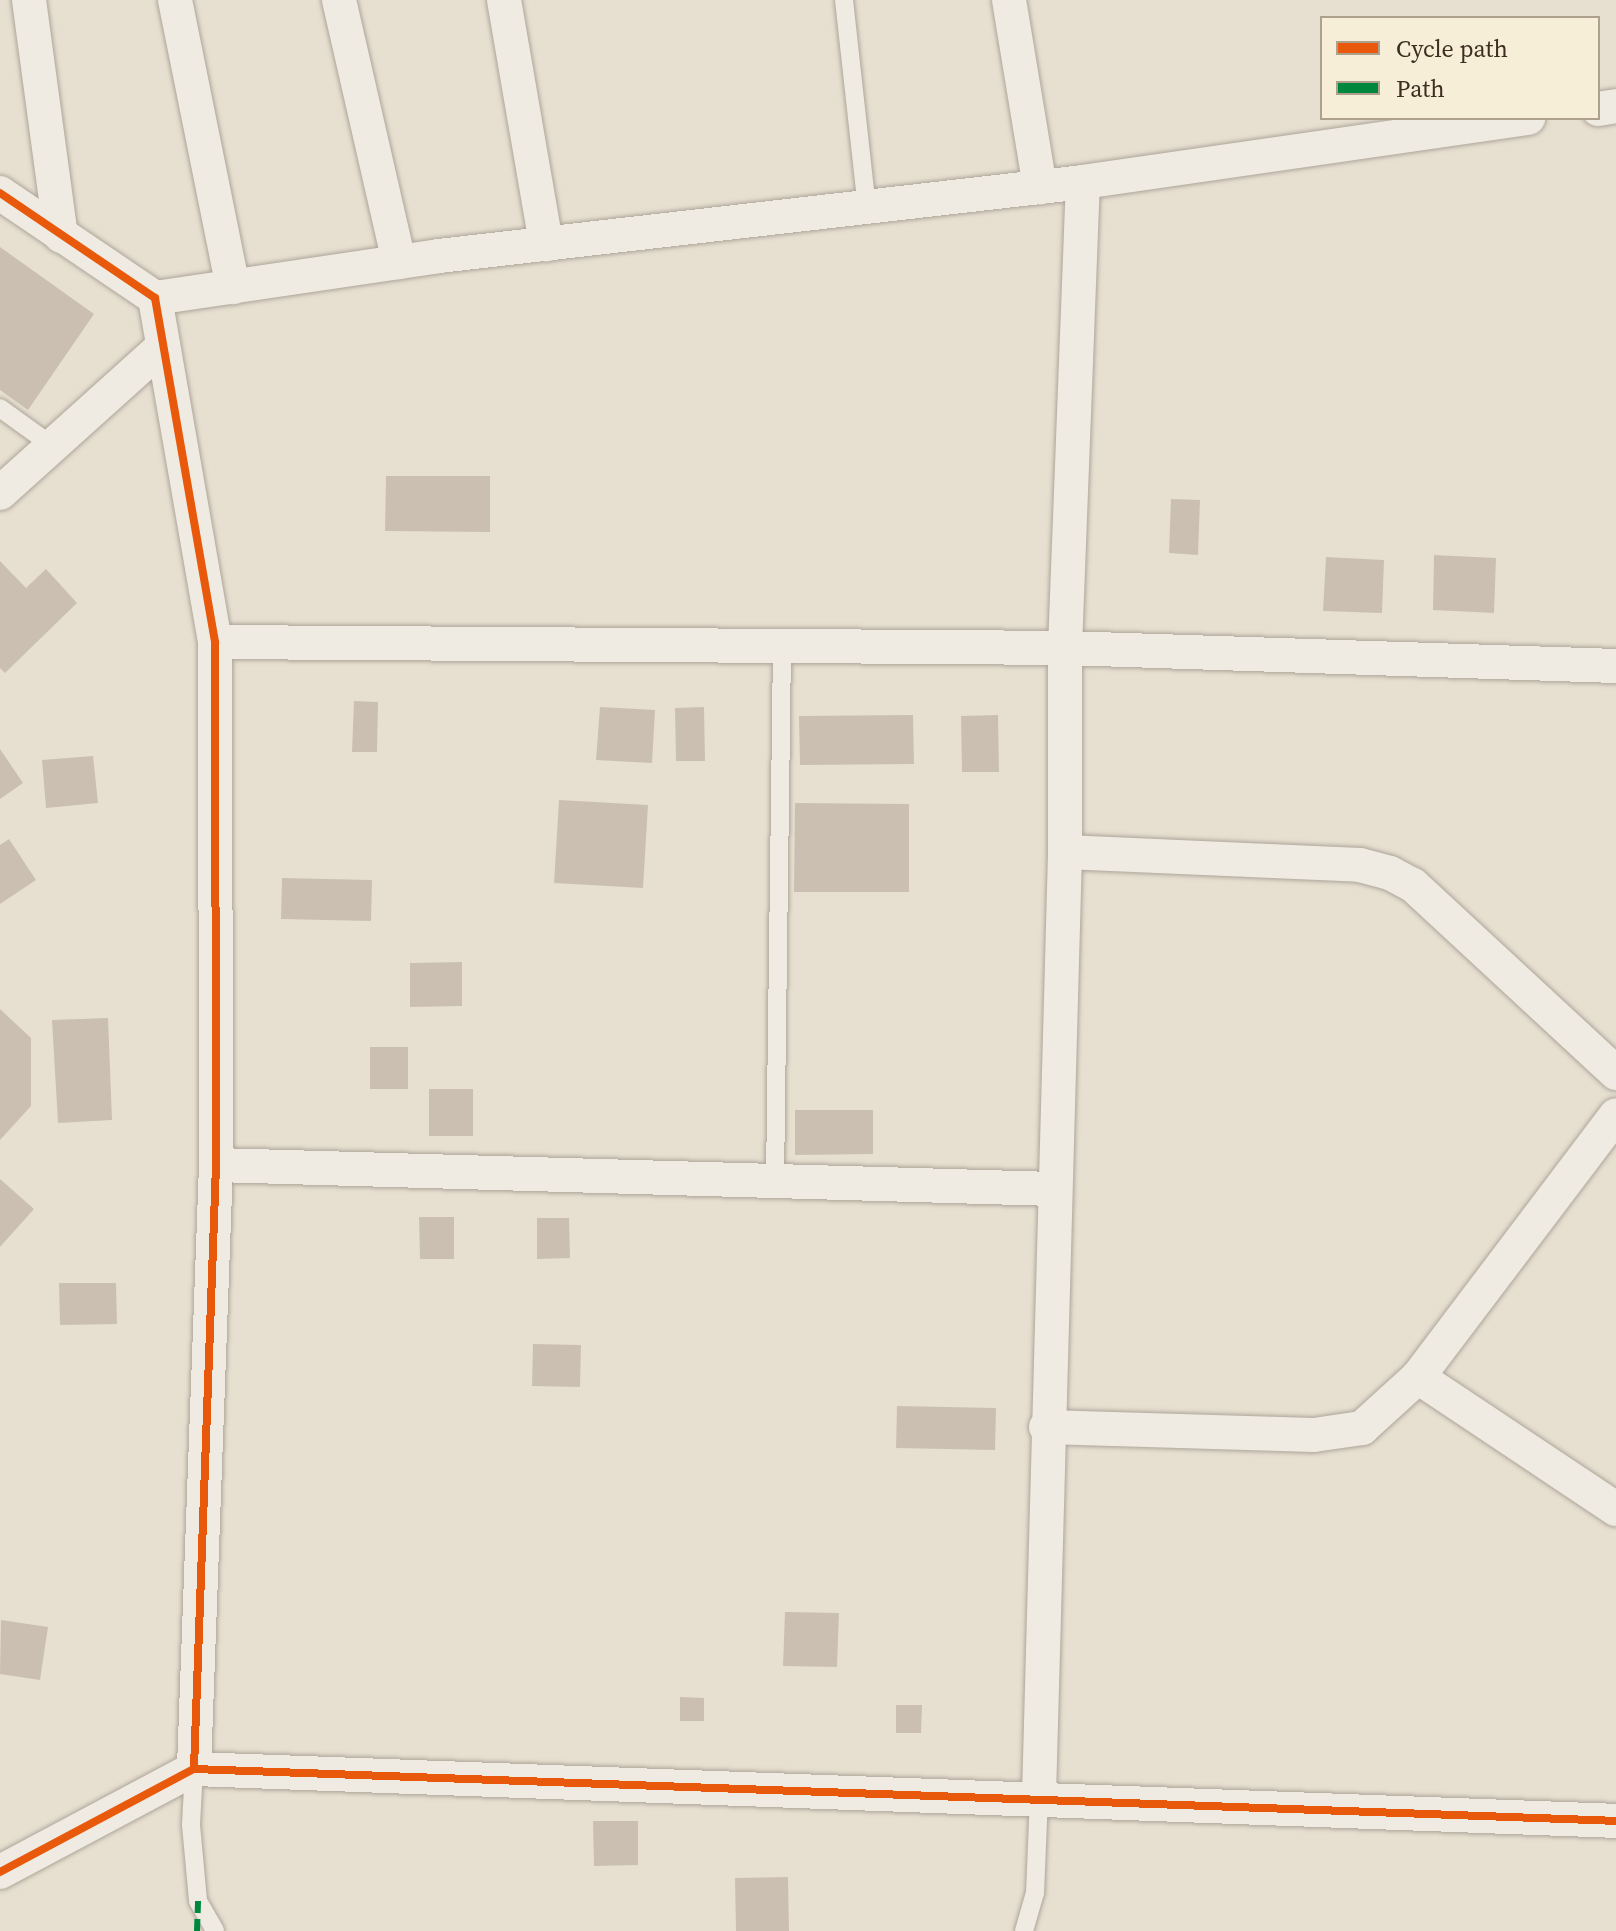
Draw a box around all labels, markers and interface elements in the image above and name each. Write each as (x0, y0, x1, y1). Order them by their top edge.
legend (1320, 16, 1600, 120)
text: Cycle path (1396, 32, 1508, 65)
text: Path (1396, 72, 1445, 105)

